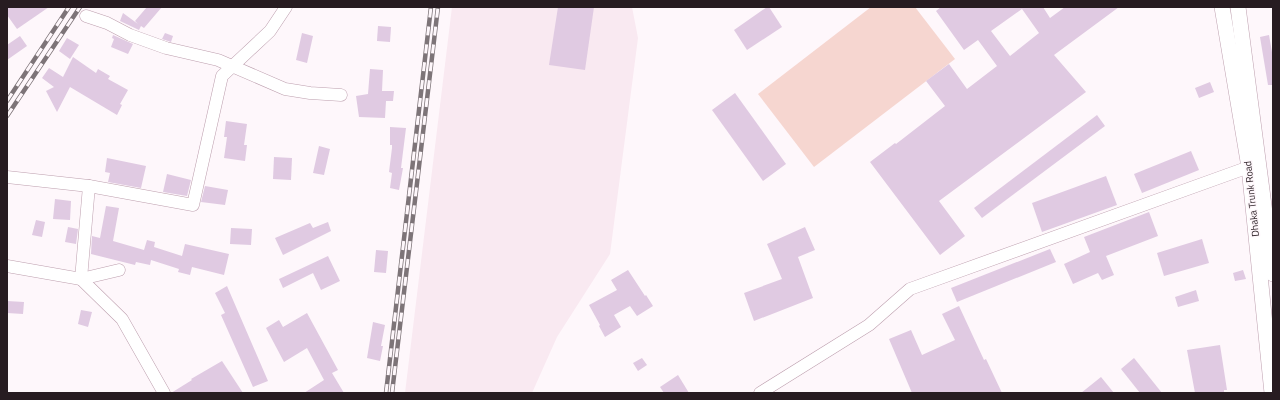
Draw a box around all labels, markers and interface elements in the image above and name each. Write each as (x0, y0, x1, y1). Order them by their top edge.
street label: Dhaka Trunk Road (1240, 160, 1263, 238)

